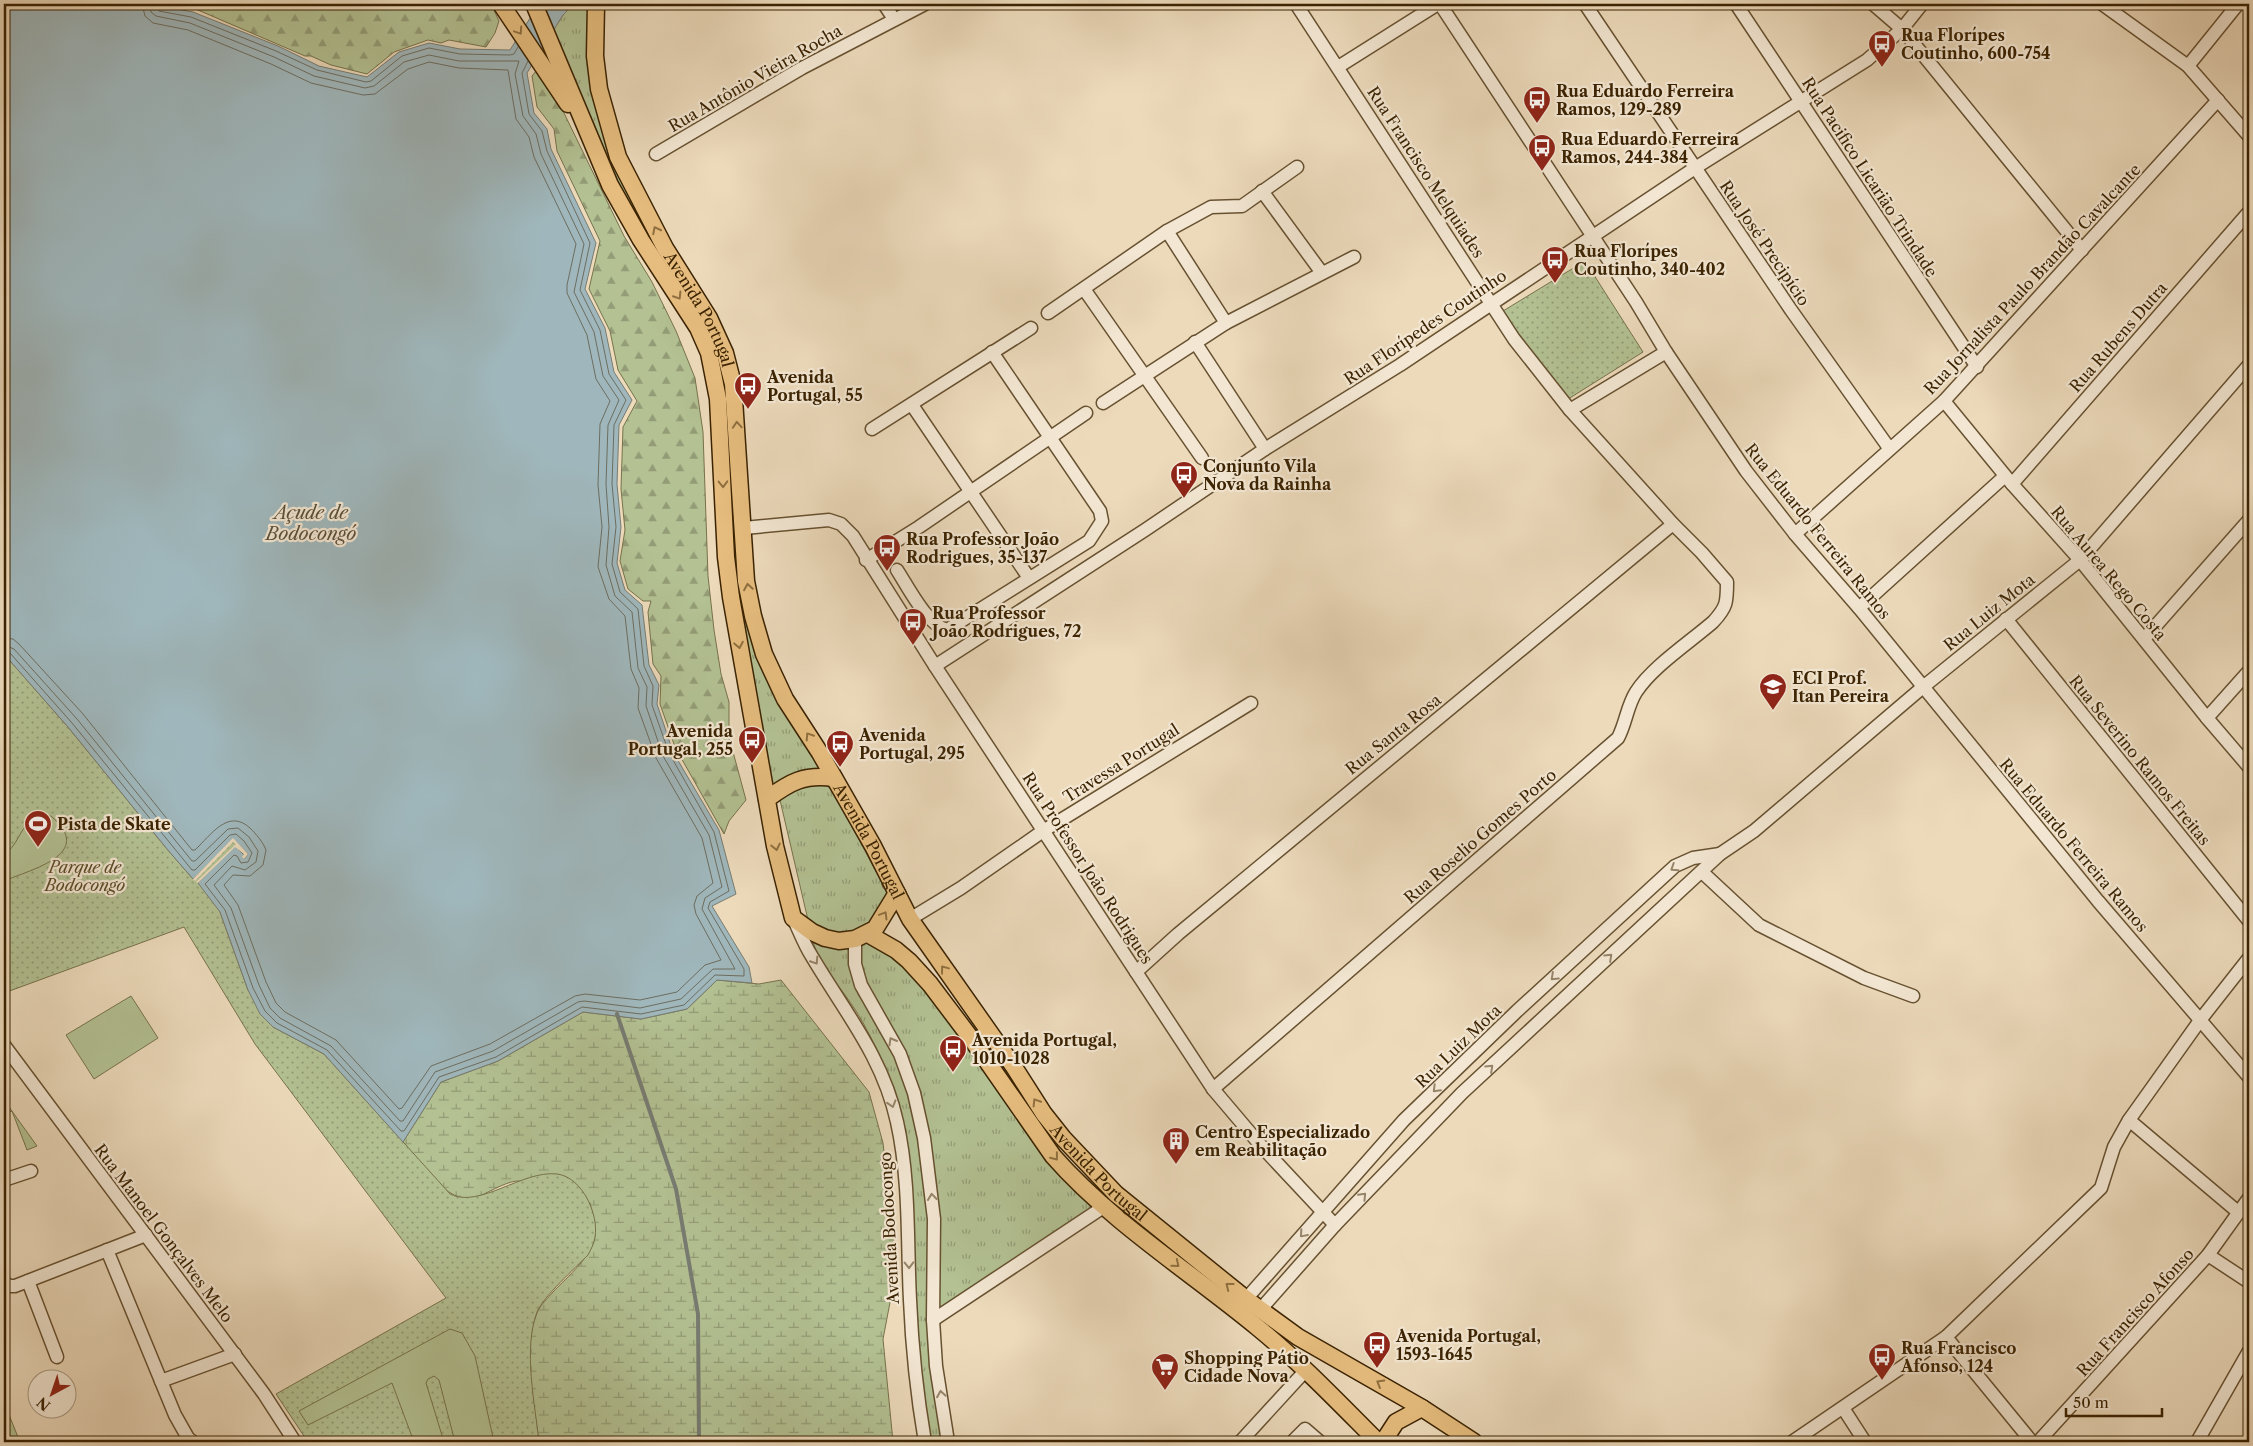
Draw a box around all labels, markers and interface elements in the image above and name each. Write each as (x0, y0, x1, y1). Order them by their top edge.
street label: Rua Antônio Vieira Rocha (665, 20, 846, 136)
one-way arrow (513, 25, 522, 35)
place label: Rua Florípes Coutinho, 600-754 (1901, 25, 2051, 63)
bus stop icon: Rua Florípes Coutinho, 600-754 (1867, 29, 1897, 68)
street label: Rua Pacifico Licarião Trindade (1798, 73, 1942, 281)
place label: Rua Eduardo Ferreira Ramos, 129-289 (1556, 81, 1735, 119)
street label: Rua Francisco Melquiades (1363, 83, 1489, 261)
bus stop icon: Rua Eduardo Ferreira Ramos, 129-289 (1522, 85, 1552, 124)
place label: Rua Eduardo Ferreira Ramos, 244-384 (1561, 129, 1740, 167)
bus stop icon: Rua Eduardo Ferreira Ramos, 244-384 (1527, 133, 1557, 172)
street label: Rua Jornalista Paulo Brandão Cavalcante (1920, 159, 2144, 399)
street label: Rua José Precipício (1716, 177, 1814, 310)
one-way arrow (652, 226, 662, 235)
place label: Rua Florípes Coutinho, 340-402 (1574, 241, 1725, 279)
bus stop icon: Rua Florípes Coutinho, 340-402 (1540, 245, 1570, 284)
street label: Avenida Portugal (659, 247, 738, 369)
street label: Rua Florípedes Coutinho (1340, 265, 1510, 389)
street label: Rua Rubens Dutra (2065, 278, 2172, 396)
one-way arrow (671, 290, 681, 299)
place label: Avenida Portugal, 55 (766, 367, 863, 405)
bus stop icon: Avenida Portugal, 55 (733, 371, 763, 410)
one-way arrow (731, 421, 742, 429)
street label: Rua Eduardo Ferreira Ramos (1741, 439, 1895, 623)
place label: Conjunto Vila Nova da Rainha (1203, 456, 1332, 494)
bus stop icon: Conjunto Vila Nova da Rainha (1169, 460, 1199, 499)
one-way arrow (718, 480, 729, 488)
water label: Açude de Bodocongó (264, 502, 357, 545)
street label: Rua Aurea Rego Costa (2047, 502, 2171, 645)
place label: Rua Professor João Rodrigues, 35-137 (906, 529, 1059, 567)
bus stop icon: Rua Professor João Rodrigues, 35-137 (872, 533, 902, 572)
street label: Rua Luiz Mota (1939, 569, 2039, 655)
one-way arrow (743, 583, 753, 591)
place label: Rua Professor João Rodrigues, 72 (929, 603, 1081, 641)
bus stop icon: Rua Professor João Rodrigues, 72 (898, 607, 928, 646)
one-way arrow (734, 641, 744, 650)
place label: ECI Prof. Itan Pereira (1792, 668, 1890, 706)
street label: Rua Severino Ramos Freitas (2065, 671, 2215, 849)
school or university icon: ECI Prof. Itan Pereira (1758, 672, 1788, 711)
street label: Rua Santa Rosa (1341, 689, 1445, 779)
street label: Travessa Portugal (1059, 719, 1183, 807)
place label: Avenida Portugal, 255 (628, 721, 734, 759)
bus stop icon: Avenida Portugal, 255 (737, 725, 767, 764)
place label: Avenida Portugal, 295 (858, 725, 965, 763)
bus stop icon: Avenida Portugal, 295 (825, 729, 855, 768)
one-way arrow (806, 732, 815, 741)
street label: Rua Eduardo Ferreira Ramos (1996, 754, 2152, 936)
street label: Rua Roselio Gomes Porto (1400, 764, 1560, 908)
street label: Rua Professor João Rodrigues (1018, 768, 1158, 968)
street label: Avenida Portugal (829, 779, 908, 903)
sports icon: Pista de Skate (23, 809, 53, 848)
place label: Pista de Skate (57, 814, 171, 834)
one-way arrow (770, 843, 780, 852)
park label: Parque de Bodocongó (43, 857, 125, 895)
one-way arrow (1671, 862, 1680, 871)
one-way arrow (878, 912, 888, 921)
one-way arrow (1603, 954, 1612, 963)
one-way arrow (809, 956, 818, 965)
one-way arrow (941, 965, 950, 975)
one-way arrow (1551, 971, 1560, 980)
street label: Rua Luiz Mota (1411, 1000, 1505, 1092)
place label: Avenida Portugal, 1010-1028 (971, 1030, 1117, 1068)
bus stop icon: Avenida Portugal, 1010-1028 (938, 1034, 968, 1073)
one-way arrow (889, 1037, 899, 1046)
one-way arrow (1484, 1065, 1493, 1074)
one-way arrow (1433, 1083, 1442, 1092)
one-way arrow (886, 1099, 896, 1108)
one-way arrow (1033, 1099, 1043, 1108)
street label: Avenida Portugal (1045, 1119, 1151, 1225)
place label: Centro Especializado em Reabilitação (1195, 1122, 1370, 1160)
building icon: Centro Especializado em Reabilitação (1161, 1126, 1191, 1165)
street label: Rua Manoel Gonçalves Melo (90, 1140, 238, 1326)
street label: Avenida Bodocongo (875, 1151, 903, 1305)
one-way arrow (1049, 1151, 1058, 1160)
one-way arrow (1357, 1192, 1366, 1201)
one-way arrow (927, 1193, 938, 1201)
one-way arrow (1300, 1229, 1309, 1238)
street label: Rua Francisco Afonso (2072, 1244, 2198, 1380)
one-way arrow (1171, 1258, 1180, 1267)
one-way arrow (904, 1262, 914, 1269)
one-way arrow (1226, 1284, 1235, 1292)
place label: Avenida Portugal, 1593-1645 (1395, 1326, 1541, 1364)
bus stop icon: Avenida Portugal, 1593-1645 (1362, 1330, 1392, 1369)
place label: Rua Francisco Afonso, 124 (1900, 1338, 2017, 1376)
bus stop icon: Rua Francisco Afonso, 124 (1867, 1342, 1897, 1381)
place label: Shopping Pátio Cidade Nova (1184, 1348, 1309, 1386)
supermarket icon: Shopping Pátio Cidade Nova (1150, 1352, 1180, 1391)
north arrow (28, 1368, 78, 1418)
one-way arrow (1376, 1380, 1385, 1390)
scale bar (2066, 1386, 2162, 1418)
one-way arrow (936, 1390, 946, 1398)
text: N (33, 1393, 54, 1415)
text: 50 m (2073, 1393, 2109, 1412)

